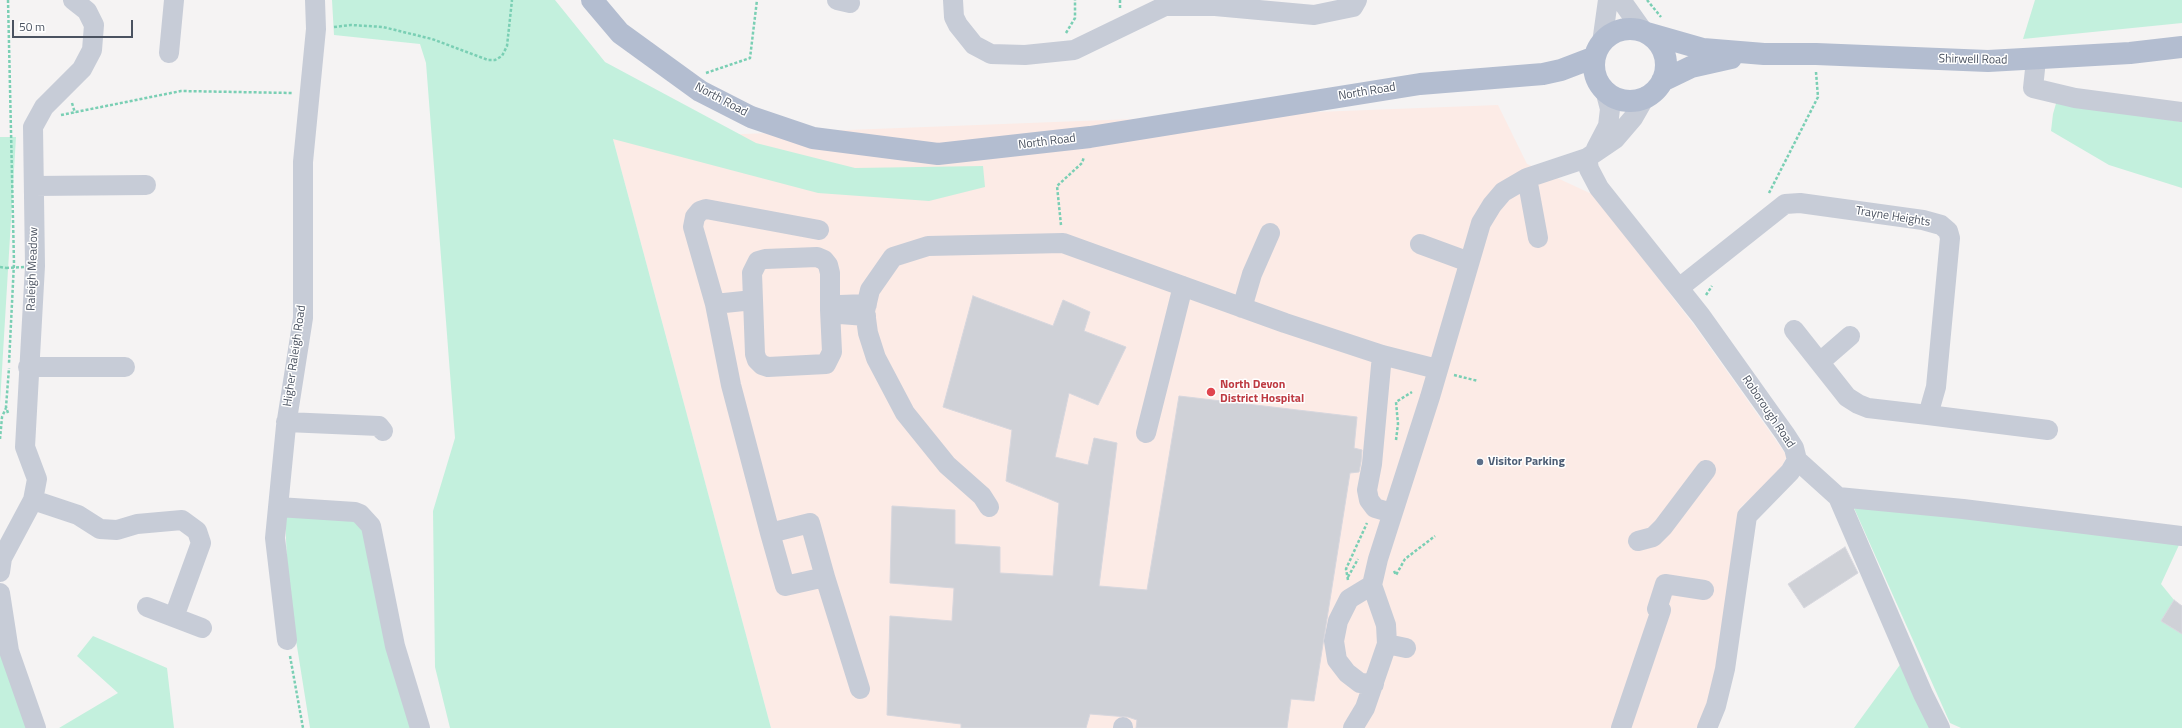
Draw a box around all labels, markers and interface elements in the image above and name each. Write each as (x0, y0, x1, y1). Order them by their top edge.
scale bar (14, 12, 135, 38)
text: 50 m (19, 17, 45, 36)
street label: Shirwell Road (1938, 52, 2008, 68)
street label: North Road (692, 80, 750, 120)
street label: North Road (1337, 80, 1397, 104)
street label: North Road (1017, 131, 1077, 153)
street label: Trayne Heights (1855, 204, 1931, 230)
street label: Raleigh Meadow (24, 227, 42, 311)
street label: Higher Raleigh Road (281, 304, 309, 408)
street label: Roborough Road (1738, 373, 1798, 451)
place label: North Devon District Hospital (1220, 378, 1304, 406)
marker: North Devon District Hospital (1205, 386, 1217, 398)
place label: Visitor Parking (1488, 455, 1565, 469)
marker: Visitor Parking (1475, 457, 1485, 467)

